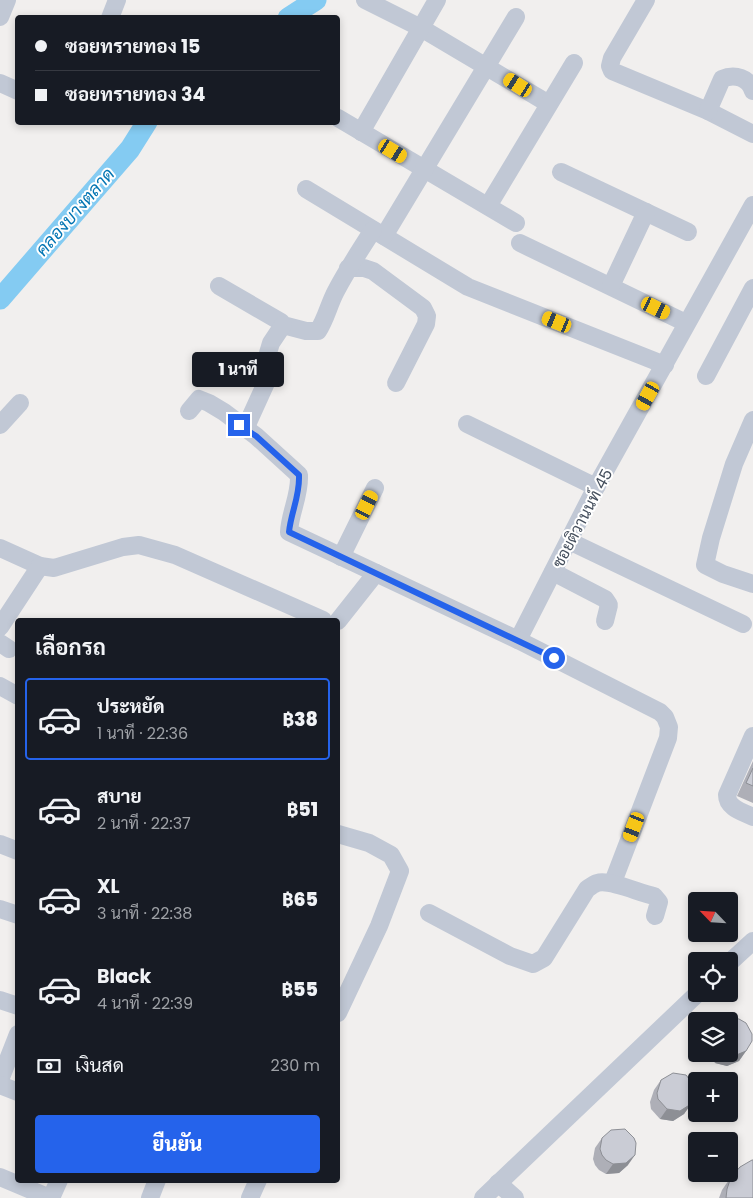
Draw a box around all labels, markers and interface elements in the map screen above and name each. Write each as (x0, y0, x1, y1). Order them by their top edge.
text: ซอยทรายทอง 15 (65, 33, 200, 60)
car (501, 71, 534, 99)
text: ซอยทรายทอง 34 (65, 81, 205, 108)
car (376, 137, 409, 165)
water label: คลองบางตลาด (29, 162, 120, 261)
car (639, 295, 672, 321)
car (540, 309, 573, 335)
callout: 1 นาที (193, 352, 285, 388)
text: 1 นาที (219, 358, 257, 381)
car (634, 379, 661, 413)
route end (228, 414, 250, 436)
street label: ซอยติวานนท์ 45 (546, 464, 618, 572)
car (353, 488, 380, 522)
text: เลือกรถ (35, 632, 106, 663)
route start (543, 647, 565, 669)
text: ประหยัด (97, 693, 165, 720)
icon: car (37, 697, 82, 742)
text: ฿38 (282, 706, 318, 733)
text: 1 นาที · 22:36 (97, 722, 188, 745)
text: สบาย (97, 783, 142, 810)
icon: car (37, 787, 82, 832)
text: ฿51 (287, 796, 318, 823)
car (621, 810, 646, 844)
text: 2 นาที · 22:37 (97, 812, 191, 835)
text: XL (97, 873, 120, 900)
icon: car (37, 877, 82, 922)
text: ฿65 (282, 886, 318, 913)
north arrow (688, 892, 738, 942)
map controls (688, 892, 738, 1182)
text: 3 นาที · 22:38 (97, 902, 192, 925)
button: locate (688, 952, 738, 1002)
text: Black (97, 963, 151, 990)
icon: car (37, 967, 82, 1012)
text: ฿55 (282, 976, 318, 1003)
text: 4 นาที · 22:39 (97, 992, 193, 1015)
button: layers (688, 1012, 738, 1062)
icon: cash (35, 1052, 63, 1080)
text: เงินสด (75, 1052, 124, 1079)
text: 230 m (271, 1054, 320, 1077)
button: + (688, 1072, 738, 1122)
button: ยืนยัน (35, 1115, 320, 1173)
button: − (688, 1132, 738, 1182)

